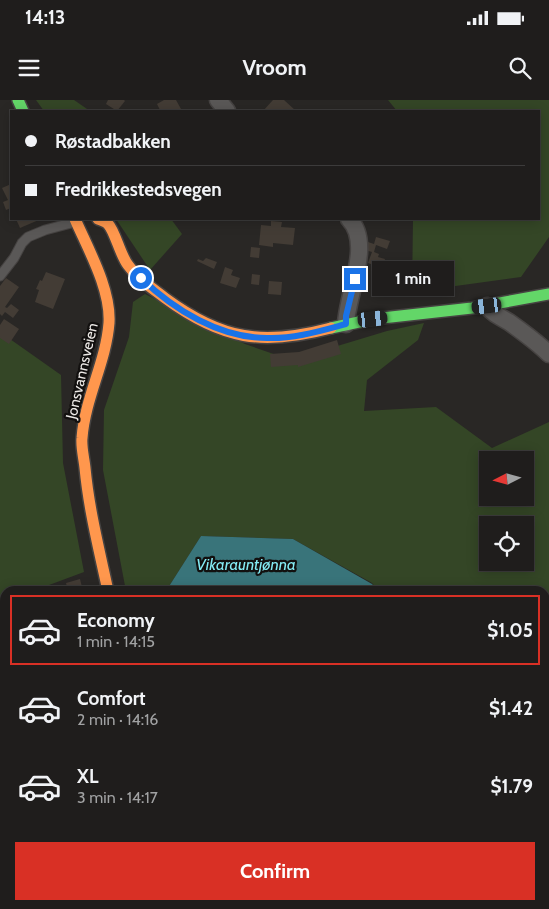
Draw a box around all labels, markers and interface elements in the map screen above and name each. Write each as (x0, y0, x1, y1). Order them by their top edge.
text: 14:13 (25, 6, 65, 29)
icon: menu (15, 54, 43, 82)
text: Vroom (242, 54, 307, 81)
icon: search (506, 54, 534, 82)
text: Røstadbakken (55, 130, 171, 153)
text: Fredrikkestedsvegen (55, 178, 222, 201)
callout: 1 min (372, 262, 455, 296)
route start (130, 267, 152, 289)
route end (344, 268, 366, 290)
text: 1 min (395, 269, 431, 288)
car (471, 297, 502, 315)
car (357, 310, 388, 328)
street label: Jonsvannsveien (62, 321, 102, 422)
north arrow (479, 451, 534, 506)
map controls (479, 451, 534, 571)
button: locate (479, 516, 534, 571)
water label: Vikarauntjønna (196, 555, 296, 574)
icon: car (17, 608, 62, 653)
text: Economy (77, 609, 155, 632)
text: $1.05 (487, 619, 533, 642)
text: 1 min · 14:15 (77, 632, 155, 651)
icon: car (17, 686, 62, 731)
text: Comfort (77, 687, 146, 710)
text: $1.42 (489, 697, 533, 720)
text: 2 min · 14:16 (77, 710, 158, 729)
icon: car (17, 764, 62, 809)
text: XL (77, 765, 98, 788)
text: $1.79 (490, 775, 533, 798)
text: 3 min · 14:17 (77, 788, 158, 807)
button: Confirm (15, 842, 535, 900)

